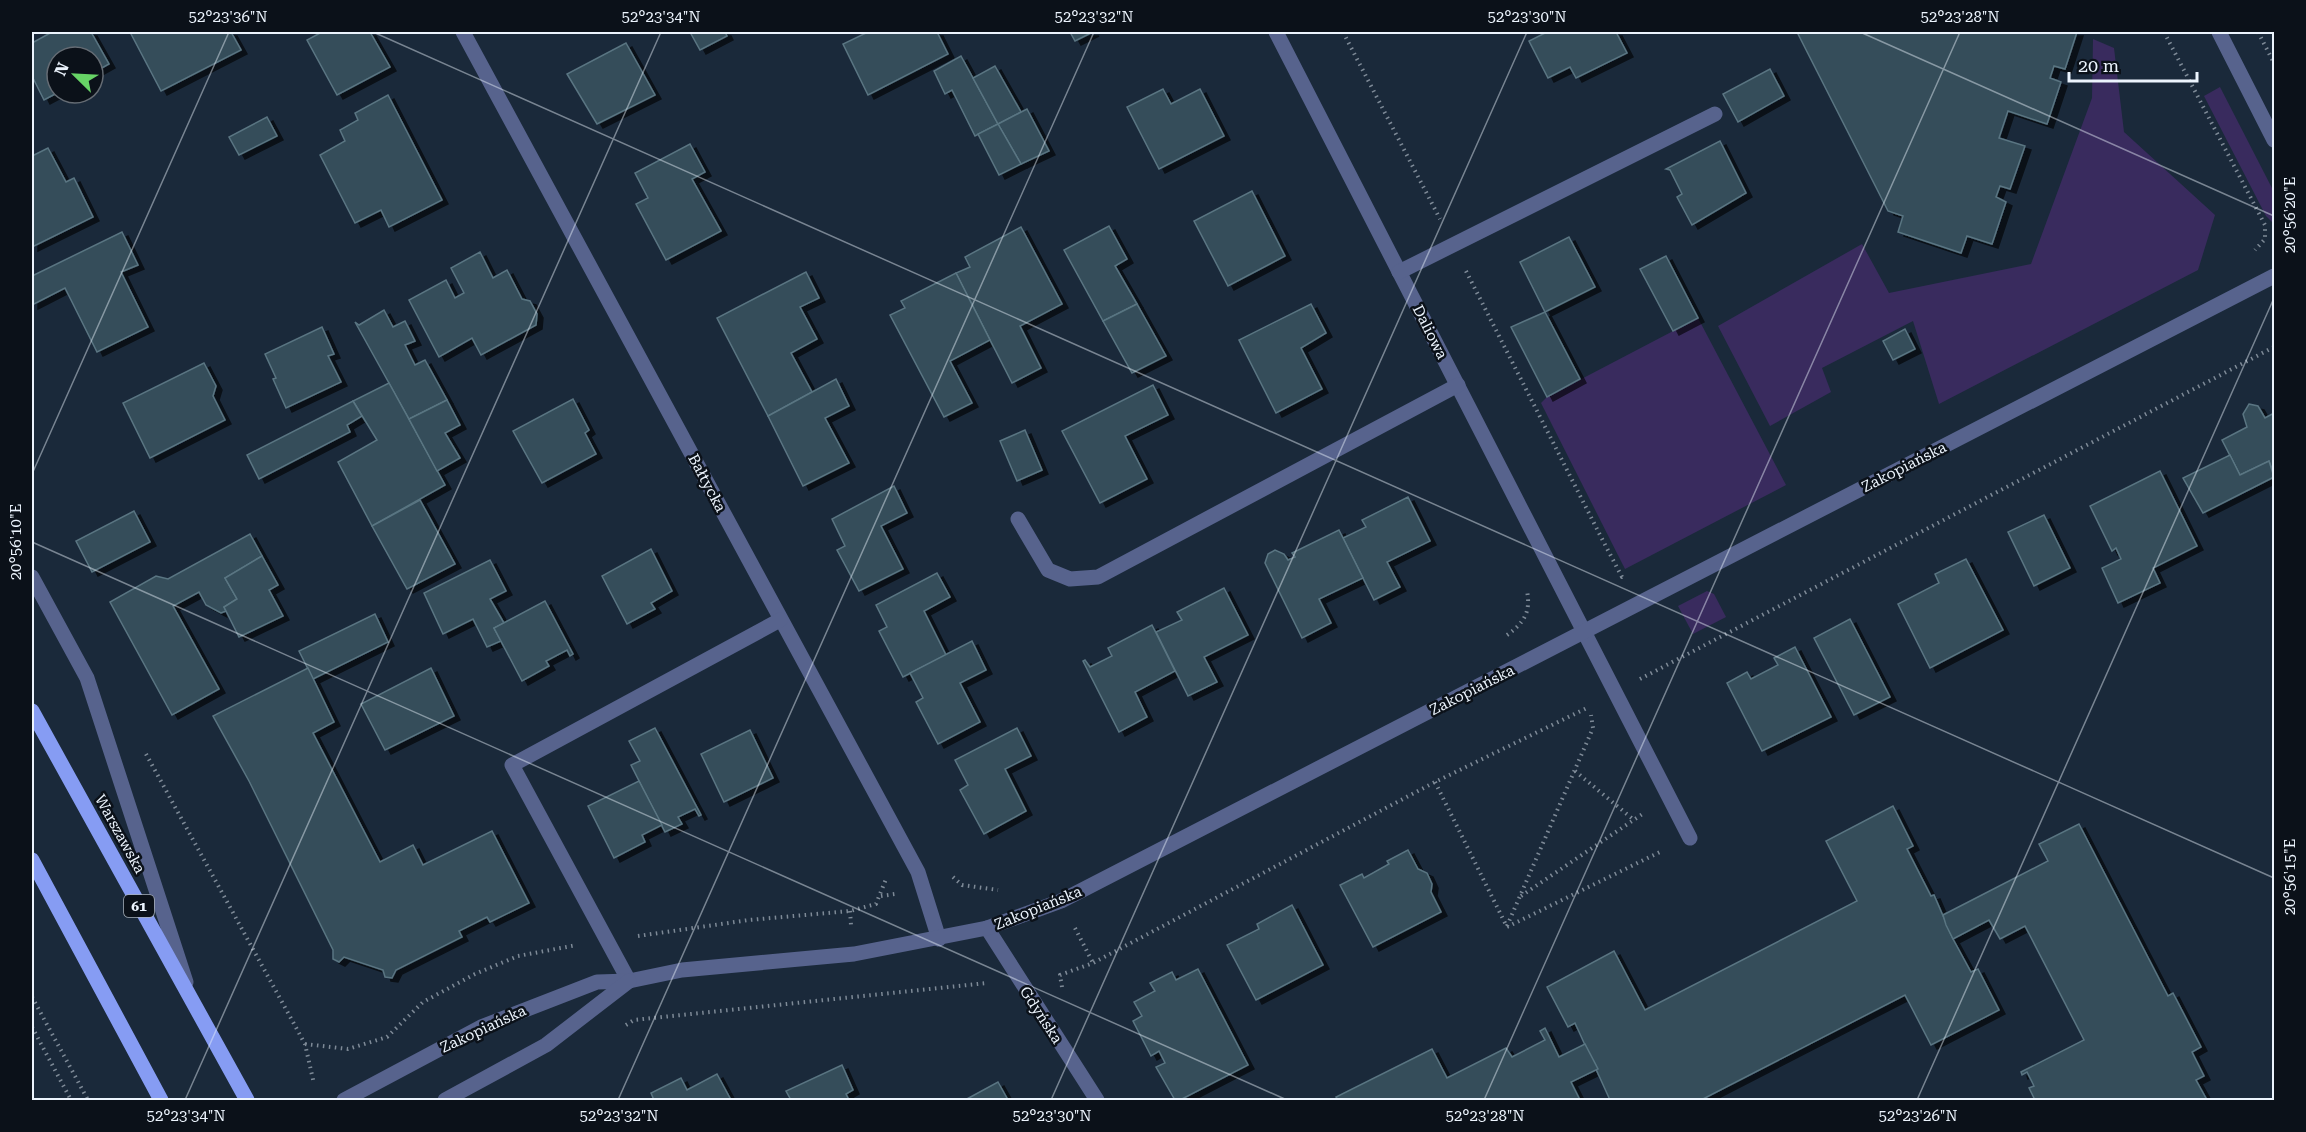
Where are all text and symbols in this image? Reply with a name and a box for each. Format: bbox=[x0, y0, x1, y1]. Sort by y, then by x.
text: 52°23'36"N bbox=[188, 8, 268, 26]
text: 52°23'34"N bbox=[621, 8, 701, 26]
text: 52°23'32"N bbox=[1054, 8, 1134, 26]
text: 52°23'30"N bbox=[1487, 8, 1567, 26]
text: 52°23'28"N bbox=[1920, 8, 2000, 26]
north arrow bbox=[45, 45, 105, 105]
scale bar bbox=[2069, 45, 2196, 83]
text: 20 m bbox=[2078, 55, 2119, 76]
text: N bbox=[51, 60, 73, 79]
text: 20°56'20"E bbox=[2281, 177, 2299, 253]
street label: Daliowa bbox=[1409, 302, 1451, 362]
street label: Zakopiańska bbox=[1859, 438, 1949, 496]
street label: Bałtycka bbox=[684, 451, 730, 515]
text: 20°56'10"E bbox=[7, 504, 25, 580]
street label: Zakopiańska bbox=[1427, 661, 1517, 719]
street label: Warszawska bbox=[91, 791, 149, 877]
text: 20°56'15"E bbox=[2281, 839, 2299, 915]
street label: Zakopiańska bbox=[992, 882, 1084, 934]
road number: 61 bbox=[124, 895, 154, 917]
street label: Gdyńska bbox=[1016, 983, 1066, 1047]
street label: Zakopiańska bbox=[437, 1001, 529, 1057]
text: 52°23'34"N bbox=[146, 1107, 226, 1125]
text: 52°23'32"N bbox=[579, 1107, 659, 1125]
text: 52°23'30"N bbox=[1012, 1107, 1092, 1125]
text: 52°23'28"N bbox=[1445, 1107, 1525, 1125]
text: 52°23'26"N bbox=[1878, 1107, 1958, 1125]

